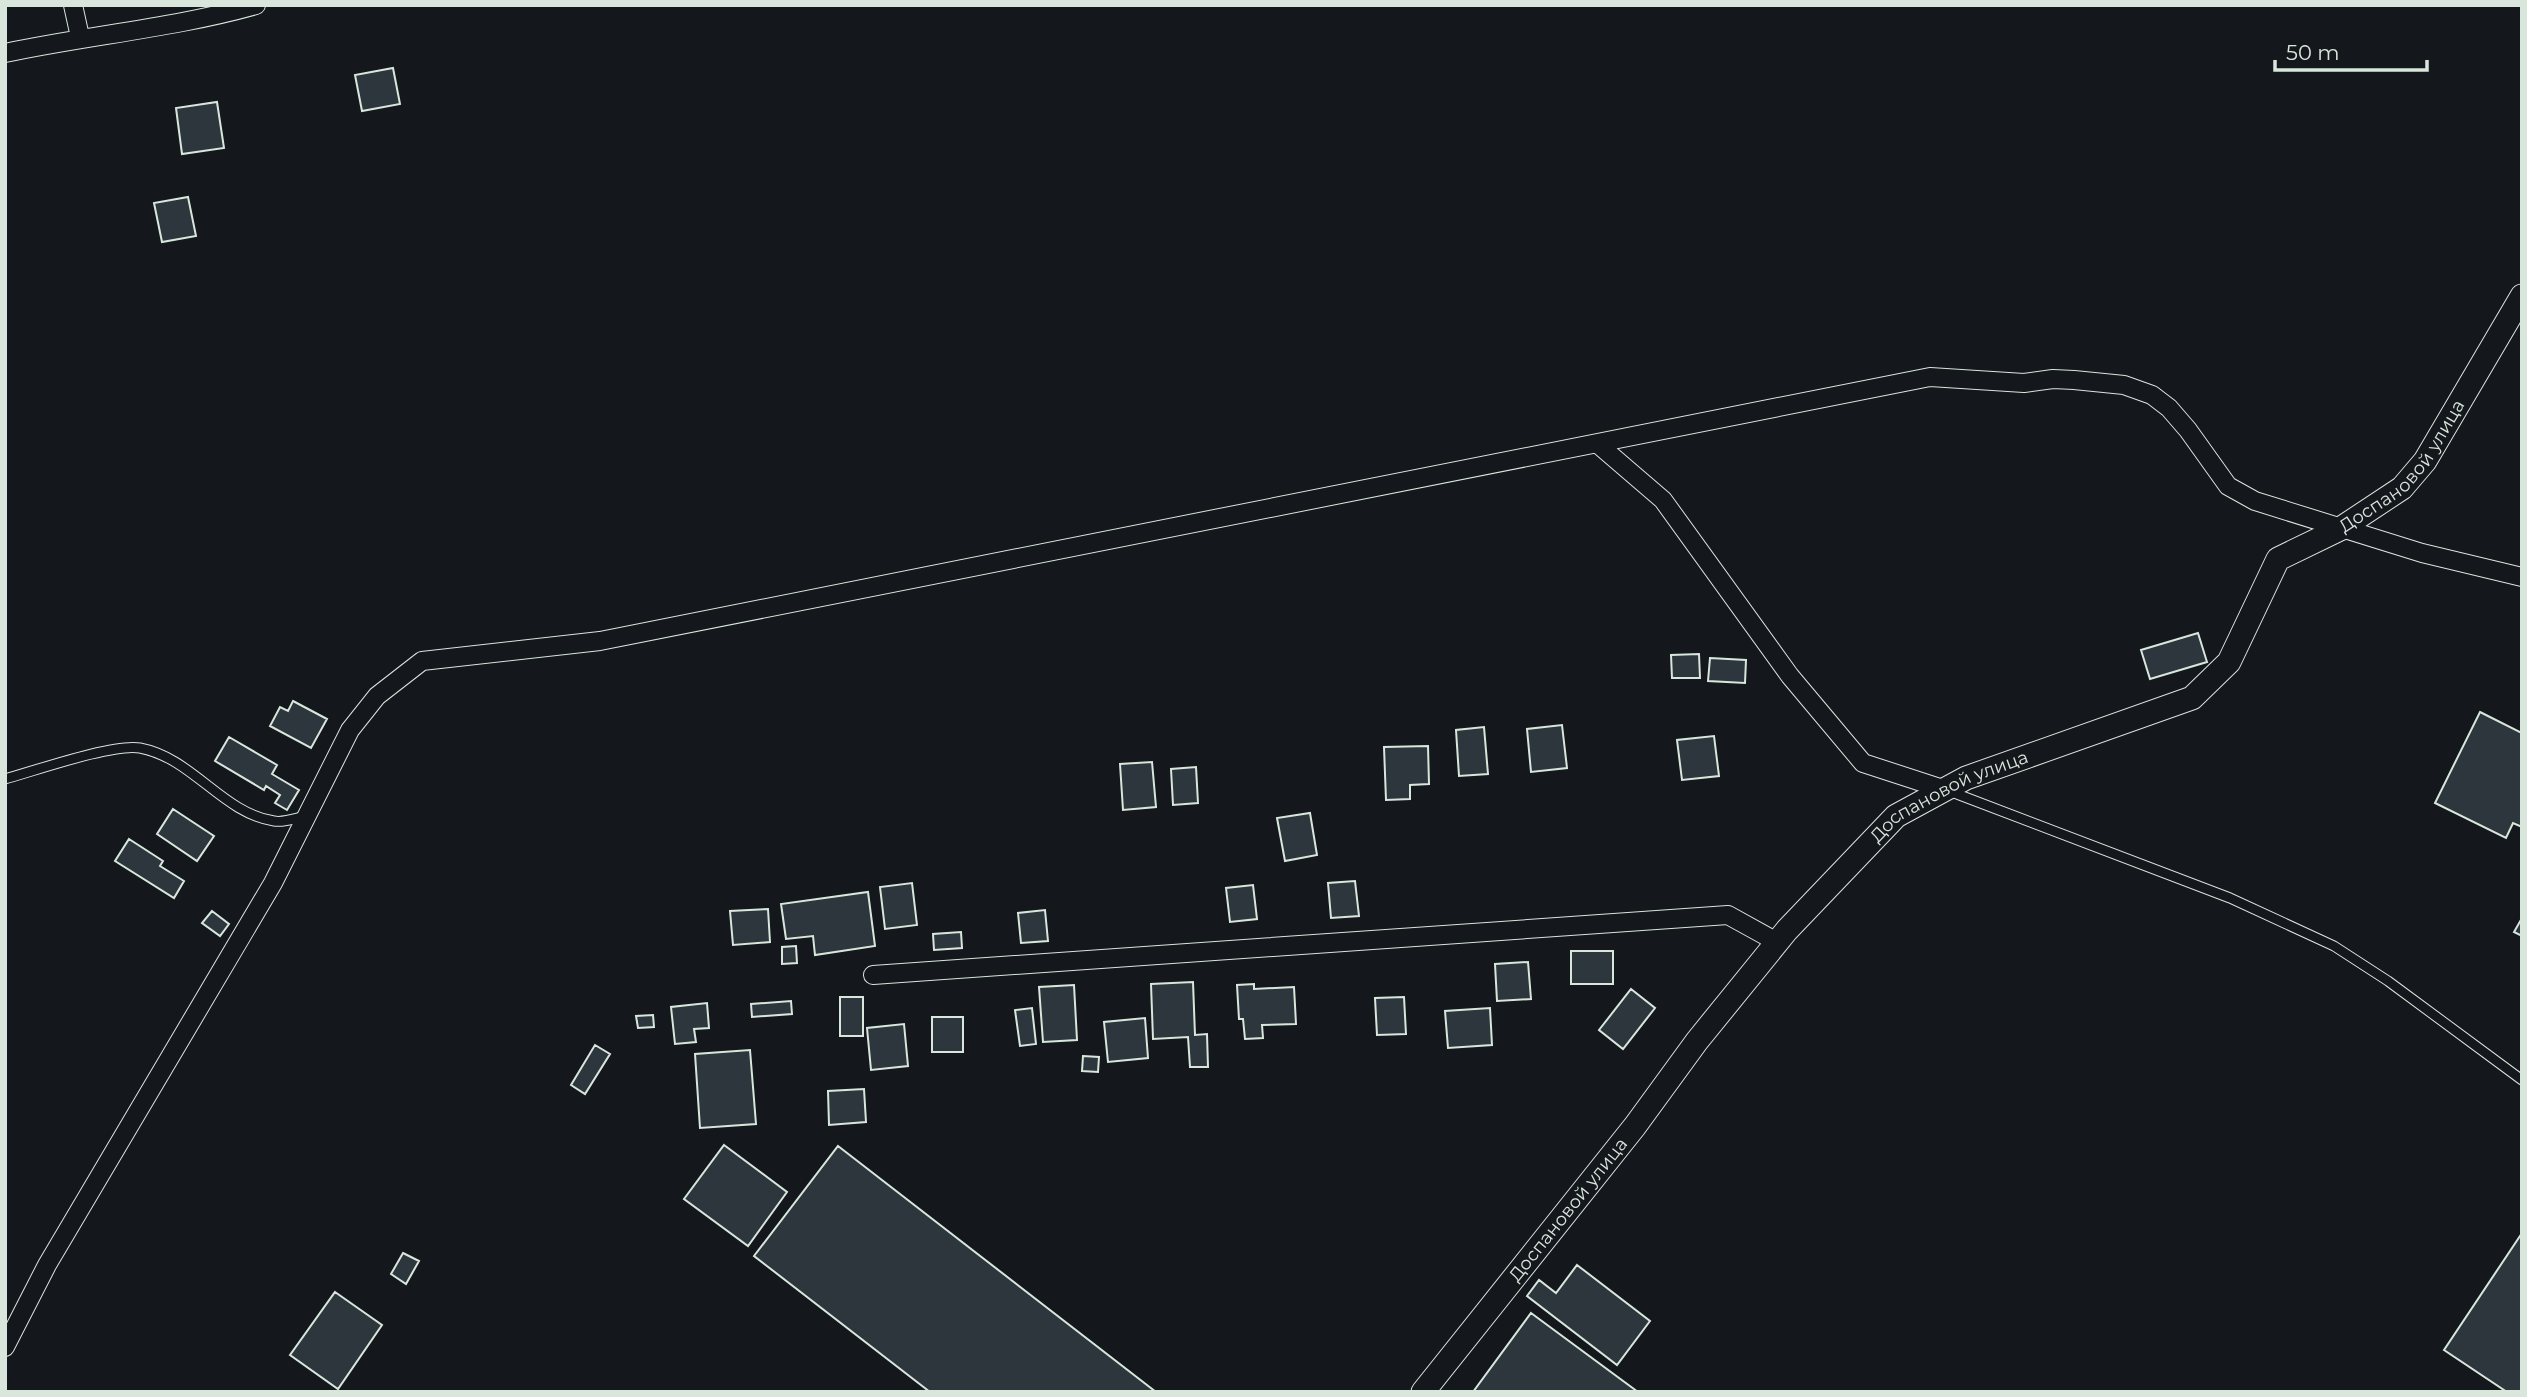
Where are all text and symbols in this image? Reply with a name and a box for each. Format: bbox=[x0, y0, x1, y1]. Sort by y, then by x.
scale bar bbox=[2275, 28, 2427, 72]
text: 50 m bbox=[2286, 40, 2340, 65]
street label: Доспановой улица bbox=[2335, 396, 2469, 537]
street label: Доспановой улица bbox=[1865, 746, 2031, 847]
street label: Доспановой улица bbox=[1504, 1133, 1632, 1286]

